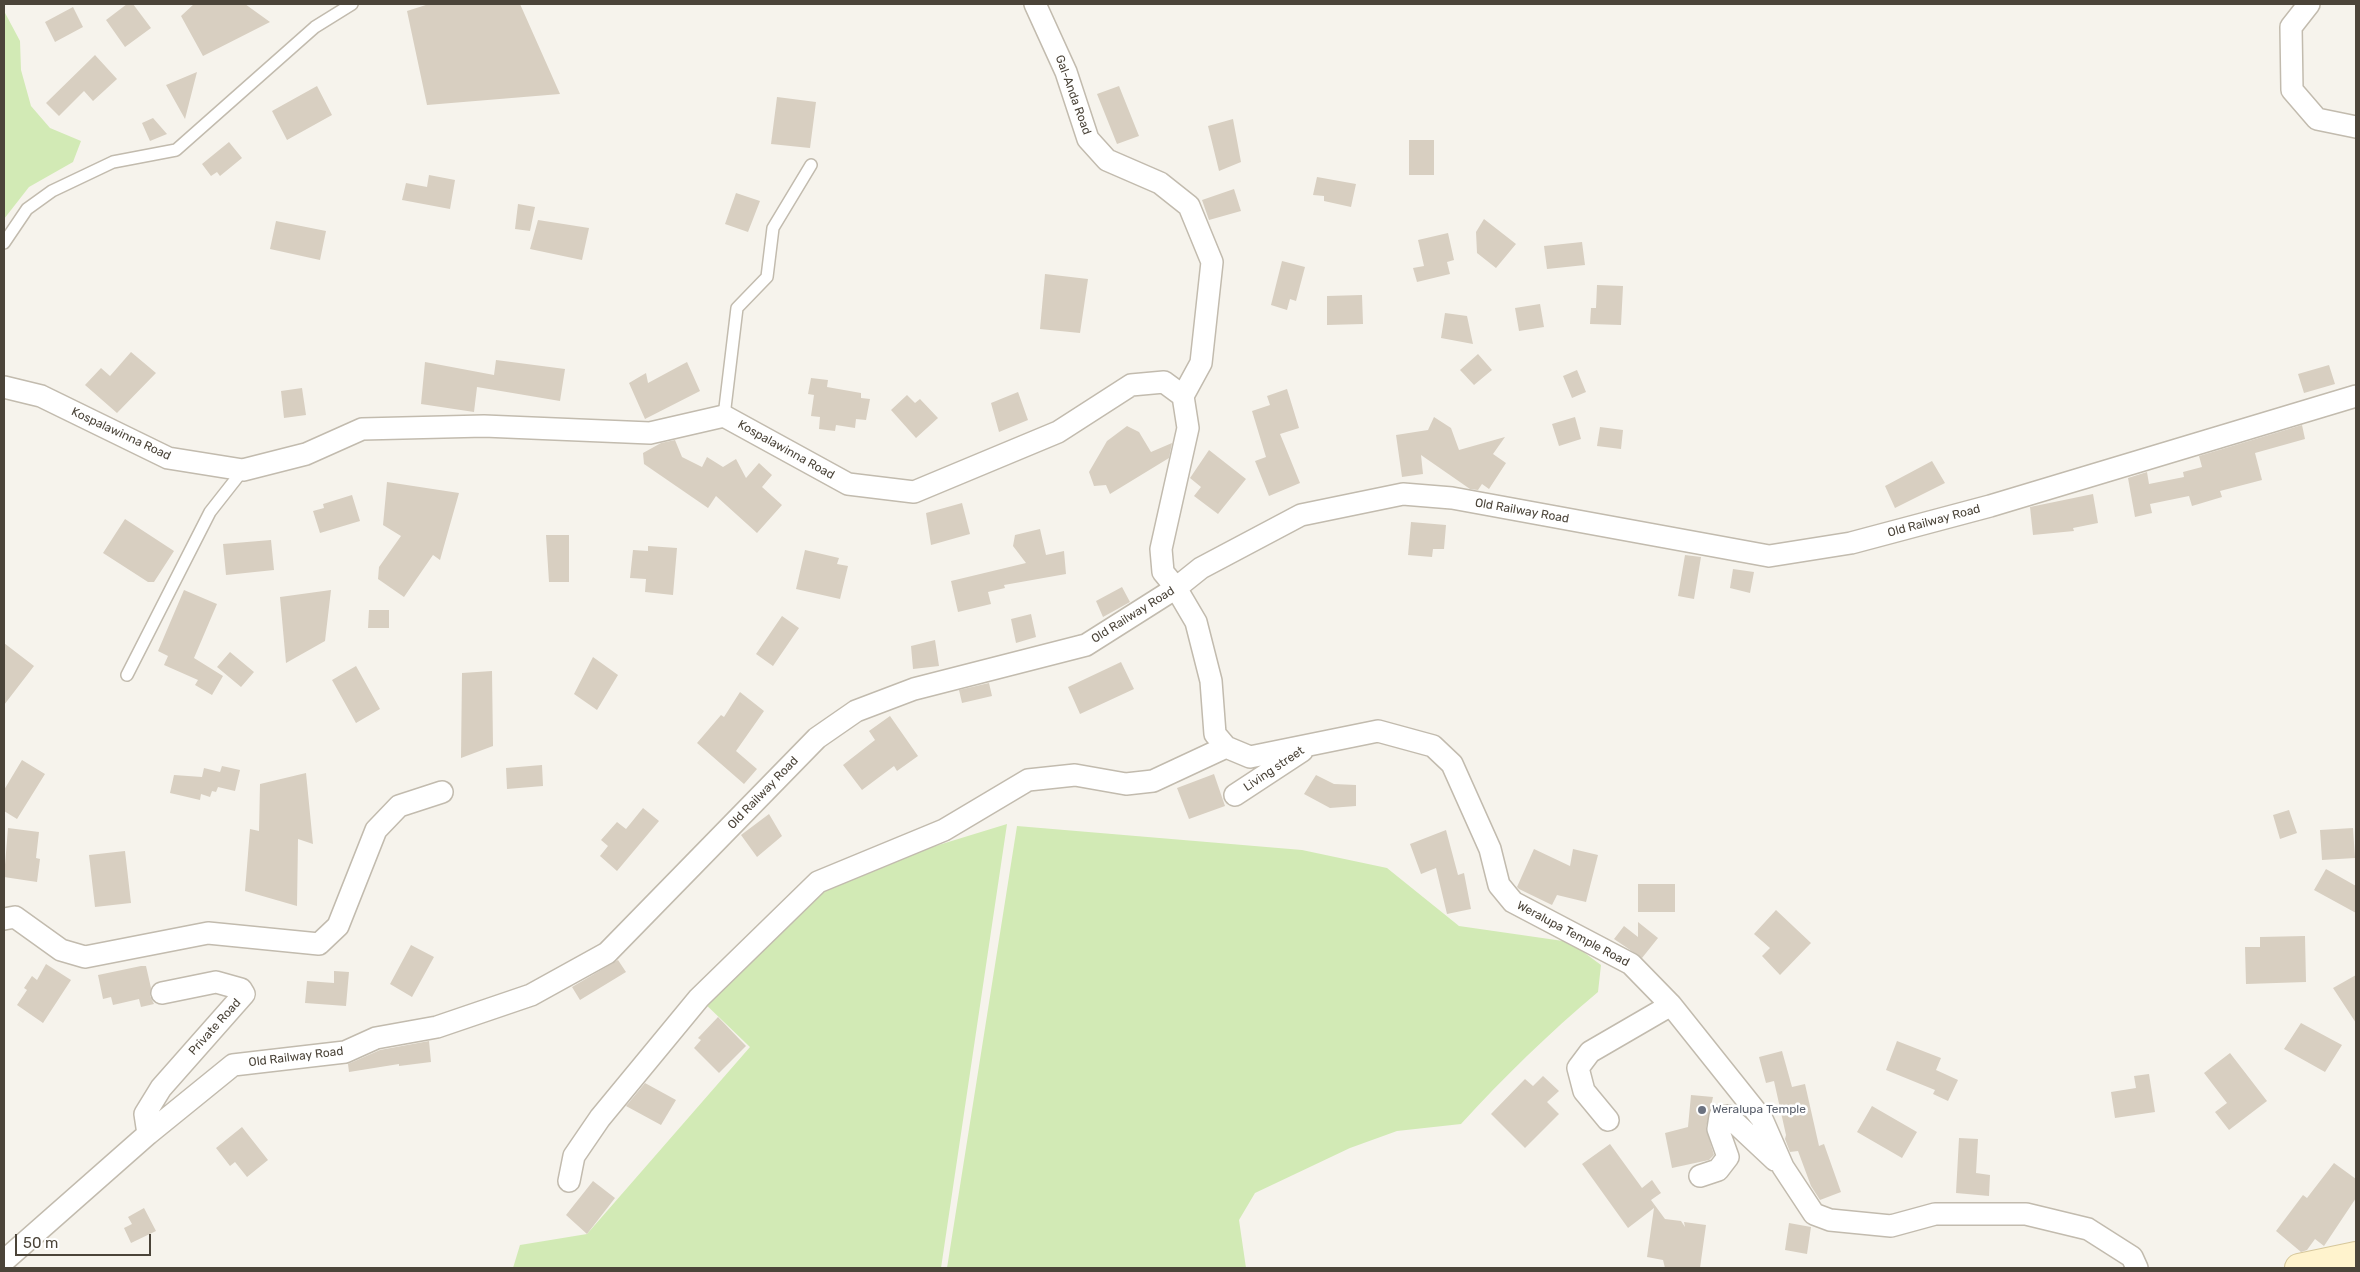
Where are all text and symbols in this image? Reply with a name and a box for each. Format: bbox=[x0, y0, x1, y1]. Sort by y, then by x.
street label: Gal-Anda Road bbox=[1052, 53, 1094, 137]
street label: Kospalawinna Road bbox=[69, 405, 173, 463]
street label: Kospalawinna Road bbox=[735, 417, 837, 483]
street label: Old Railway Road bbox=[1474, 496, 1570, 526]
street label: Old Railway Road bbox=[1886, 502, 1982, 540]
street label: Old Railway Road bbox=[1089, 584, 1177, 646]
street label: Living street bbox=[1241, 743, 1307, 795]
street label: Old Railway Road bbox=[725, 754, 801, 832]
street label: Weralupa Temple Road bbox=[1514, 898, 1632, 970]
street label: Private Road bbox=[186, 996, 244, 1058]
street label: Old Railway Road bbox=[248, 1044, 344, 1070]
place label: Weralupa Temple bbox=[1712, 1103, 1806, 1117]
marker: Weralupa Temple bbox=[1696, 1104, 1708, 1116]
scale bar bbox=[18, 1224, 154, 1256]
text: 50 m bbox=[23, 1234, 58, 1252]

